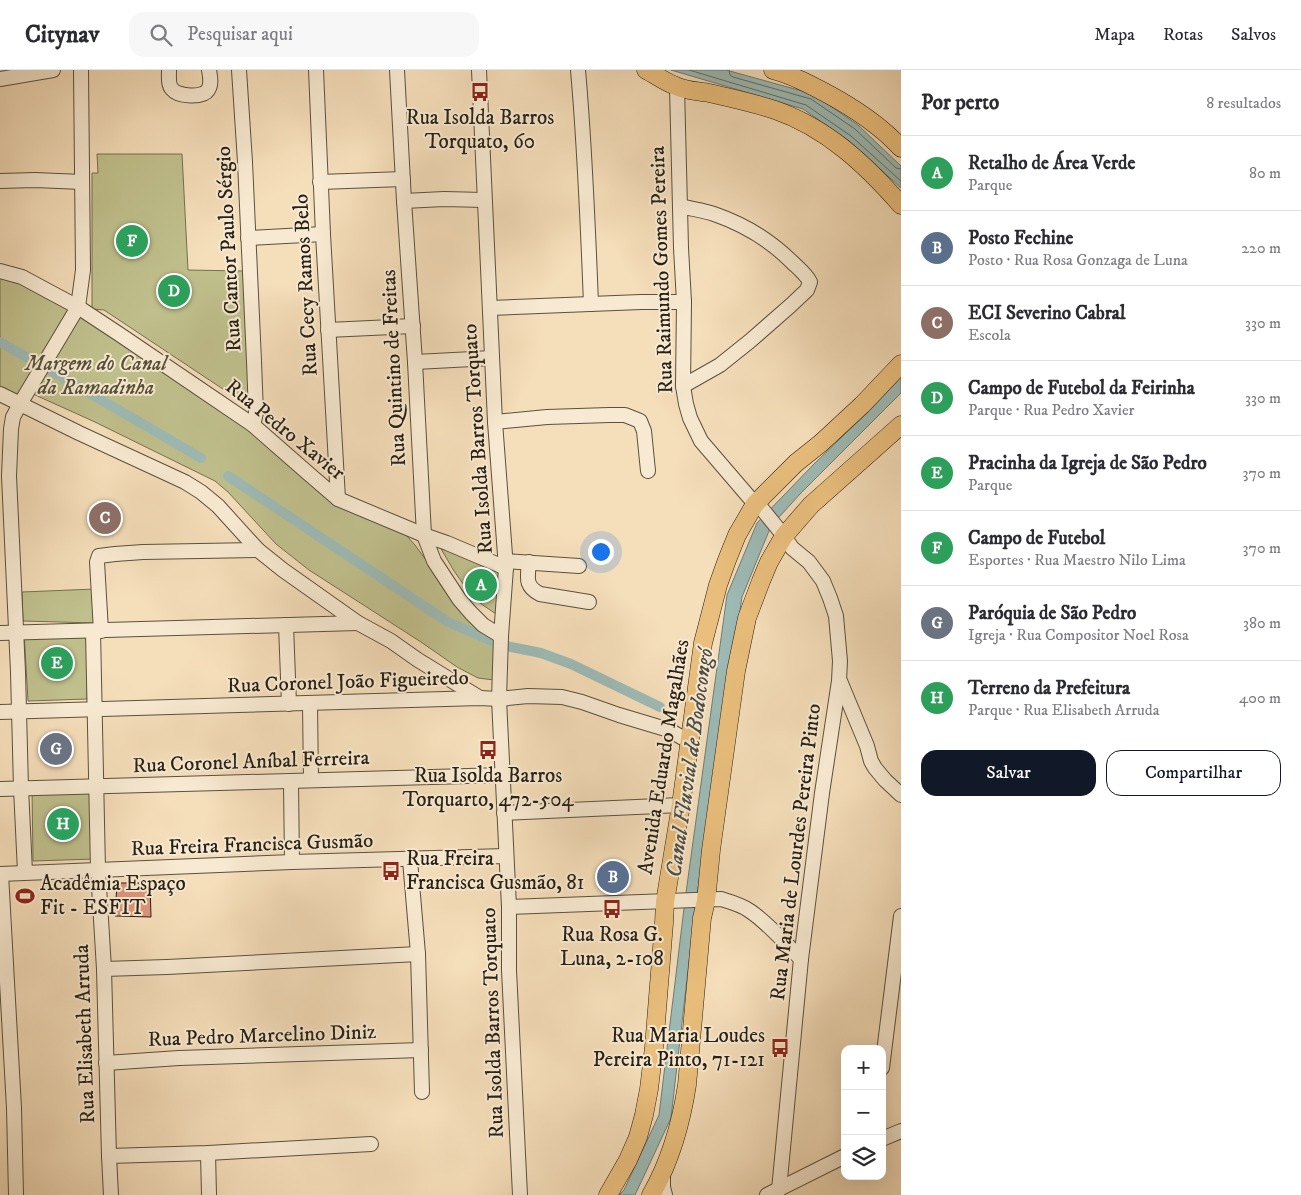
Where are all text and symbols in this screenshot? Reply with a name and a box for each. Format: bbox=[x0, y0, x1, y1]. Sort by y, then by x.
search box bbox=[129, 12, 479, 57]
text: Citynav bbox=[25, 20, 99, 50]
icon: search bbox=[147, 21, 175, 49]
text: Pesquisar aqui bbox=[187, 23, 293, 46]
text: Mapa bbox=[1094, 24, 1135, 46]
text: Rotas bbox=[1163, 24, 1203, 46]
text: Salvos bbox=[1231, 24, 1276, 46]
bus stop icon: Rua Isolda Barros Torquato, 60 bbox=[469, 81, 491, 103]
text: Por perto bbox=[921, 90, 999, 116]
text: 8 resultados bbox=[1206, 93, 1281, 113]
place label: Rua Isolda Barros Torquato, 60 bbox=[406, 105, 554, 155]
street label: Rua Cantor Paulo Sérgio bbox=[211, 145, 247, 353]
street label: Rua Raimundo Gomes Pereira bbox=[645, 146, 679, 394]
text: Retalho de Área Verde bbox=[968, 152, 1135, 175]
text: A bbox=[932, 163, 942, 183]
text: 80 m bbox=[1249, 163, 1281, 183]
text: Parque bbox=[968, 175, 1012, 195]
street label: Rua Cecy Ramos Belo bbox=[288, 193, 324, 377]
pin: F bbox=[116, 222, 148, 260]
text: Posto Fechine bbox=[968, 227, 1073, 250]
text: B bbox=[932, 238, 942, 258]
text: 220 m bbox=[1241, 238, 1281, 258]
text: Posto · Rua Rosa Gonzaga de Luna bbox=[968, 250, 1188, 270]
street label: Rua Quintino de Freitas bbox=[376, 269, 412, 467]
pin: D bbox=[158, 272, 190, 310]
text: ECI Severino Cabral bbox=[968, 302, 1126, 325]
text: C bbox=[932, 313, 942, 333]
text: 330 m bbox=[1245, 313, 1281, 333]
street label: Rua Isolda Barros Torquato bbox=[457, 323, 499, 555]
text: Escola bbox=[968, 325, 1011, 345]
park label: Margem do Canal da Ramadinha bbox=[23, 351, 169, 401]
street label: Rua Pedro Xavier bbox=[220, 374, 350, 486]
text: Campo de Futebol da Feirinha bbox=[968, 377, 1195, 400]
text: D bbox=[931, 388, 943, 408]
text: 330 m bbox=[1245, 388, 1281, 408]
text: Parque · Rua Pedro Xavier bbox=[968, 400, 1135, 420]
text: Pracinha da Igreja de São Pedro bbox=[968, 452, 1207, 475]
text: E bbox=[931, 463, 943, 483]
text: 370 m bbox=[1243, 463, 1281, 483]
text: Parque bbox=[968, 475, 1012, 495]
pin: C bbox=[89, 499, 121, 537]
text: Campo de Futebol bbox=[968, 527, 1105, 550]
text: F bbox=[932, 538, 942, 558]
text: 370 m bbox=[1243, 538, 1281, 558]
your location bbox=[588, 539, 614, 565]
text: Esportes · Rua Maestro Nilo Lima bbox=[968, 550, 1186, 570]
pin: A bbox=[465, 566, 497, 604]
text: Paróquia de São Pedro bbox=[968, 602, 1136, 625]
text: G bbox=[931, 613, 943, 633]
text: 380 m bbox=[1243, 613, 1281, 633]
text: Igreja · Rua Compositor Noel Rosa bbox=[968, 625, 1189, 645]
street label: Avenida Eduardo Magalhães bbox=[633, 638, 695, 876]
pin: E bbox=[41, 644, 73, 682]
water label: Canal Fluvial de Bodocongó bbox=[661, 644, 720, 879]
street label: Rua Coronel João Figueiredo bbox=[227, 665, 469, 699]
text: Terreno da Prefeitura bbox=[968, 677, 1130, 700]
text: H bbox=[930, 688, 944, 708]
text: 400 m bbox=[1239, 688, 1281, 708]
text: Parque · Rua Elisabeth Arruda bbox=[968, 700, 1160, 720]
street label: Rua Maria de Lourdes Pereira Pinto bbox=[765, 702, 827, 1002]
pin: G bbox=[40, 730, 72, 768]
bus stop icon: Rua Isolda Barros Torquarto, 472-504 bbox=[477, 739, 499, 761]
street label: Rua Coronel Aníbal Ferreira bbox=[132, 745, 370, 779]
button: Salvar bbox=[921, 750, 1096, 796]
button: Compartilhar bbox=[1106, 750, 1281, 796]
place label: Rua Isolda Barros Torquarto, 472-504 bbox=[403, 763, 574, 813]
pin: H bbox=[47, 805, 79, 843]
street label: Rua Freira Francisca Gusmão bbox=[130, 828, 374, 862]
place label: Rua Freira Francisca Gusmão, 81 bbox=[406, 846, 585, 896]
pin: B bbox=[597, 858, 629, 896]
bus stop icon: Rua Freira Francisca Gusmão, 81 bbox=[380, 860, 402, 882]
place label: Acadêmia Espaço Fit - ESFIT bbox=[40, 871, 186, 921]
sports icon: Acadêmia Espaço Fit - ESFIT bbox=[14, 885, 36, 907]
bus stop icon: Rua Rosa G. Luna, 2-108 bbox=[601, 898, 623, 920]
street label: Rua Isolda Barros Torquato bbox=[476, 907, 510, 1139]
place label: Rua Rosa G. Luna, 2-108 bbox=[560, 922, 664, 972]
street label: Rua Elisabeth Arruda bbox=[69, 944, 101, 1124]
street label: Rua Pedro Marcelino Diniz bbox=[147, 1019, 377, 1053]
place label: Rua Maria Loudes Pereira Pinto, 71-121 bbox=[593, 1023, 765, 1073]
bus stop icon: Rua Maria Loudes Pereira Pinto, 71-121 bbox=[769, 1037, 791, 1059]
map controls bbox=[841, 1045, 886, 1180]
button: + bbox=[841, 1045, 886, 1090]
button: − bbox=[841, 1090, 886, 1135]
button: layers bbox=[841, 1135, 886, 1180]

